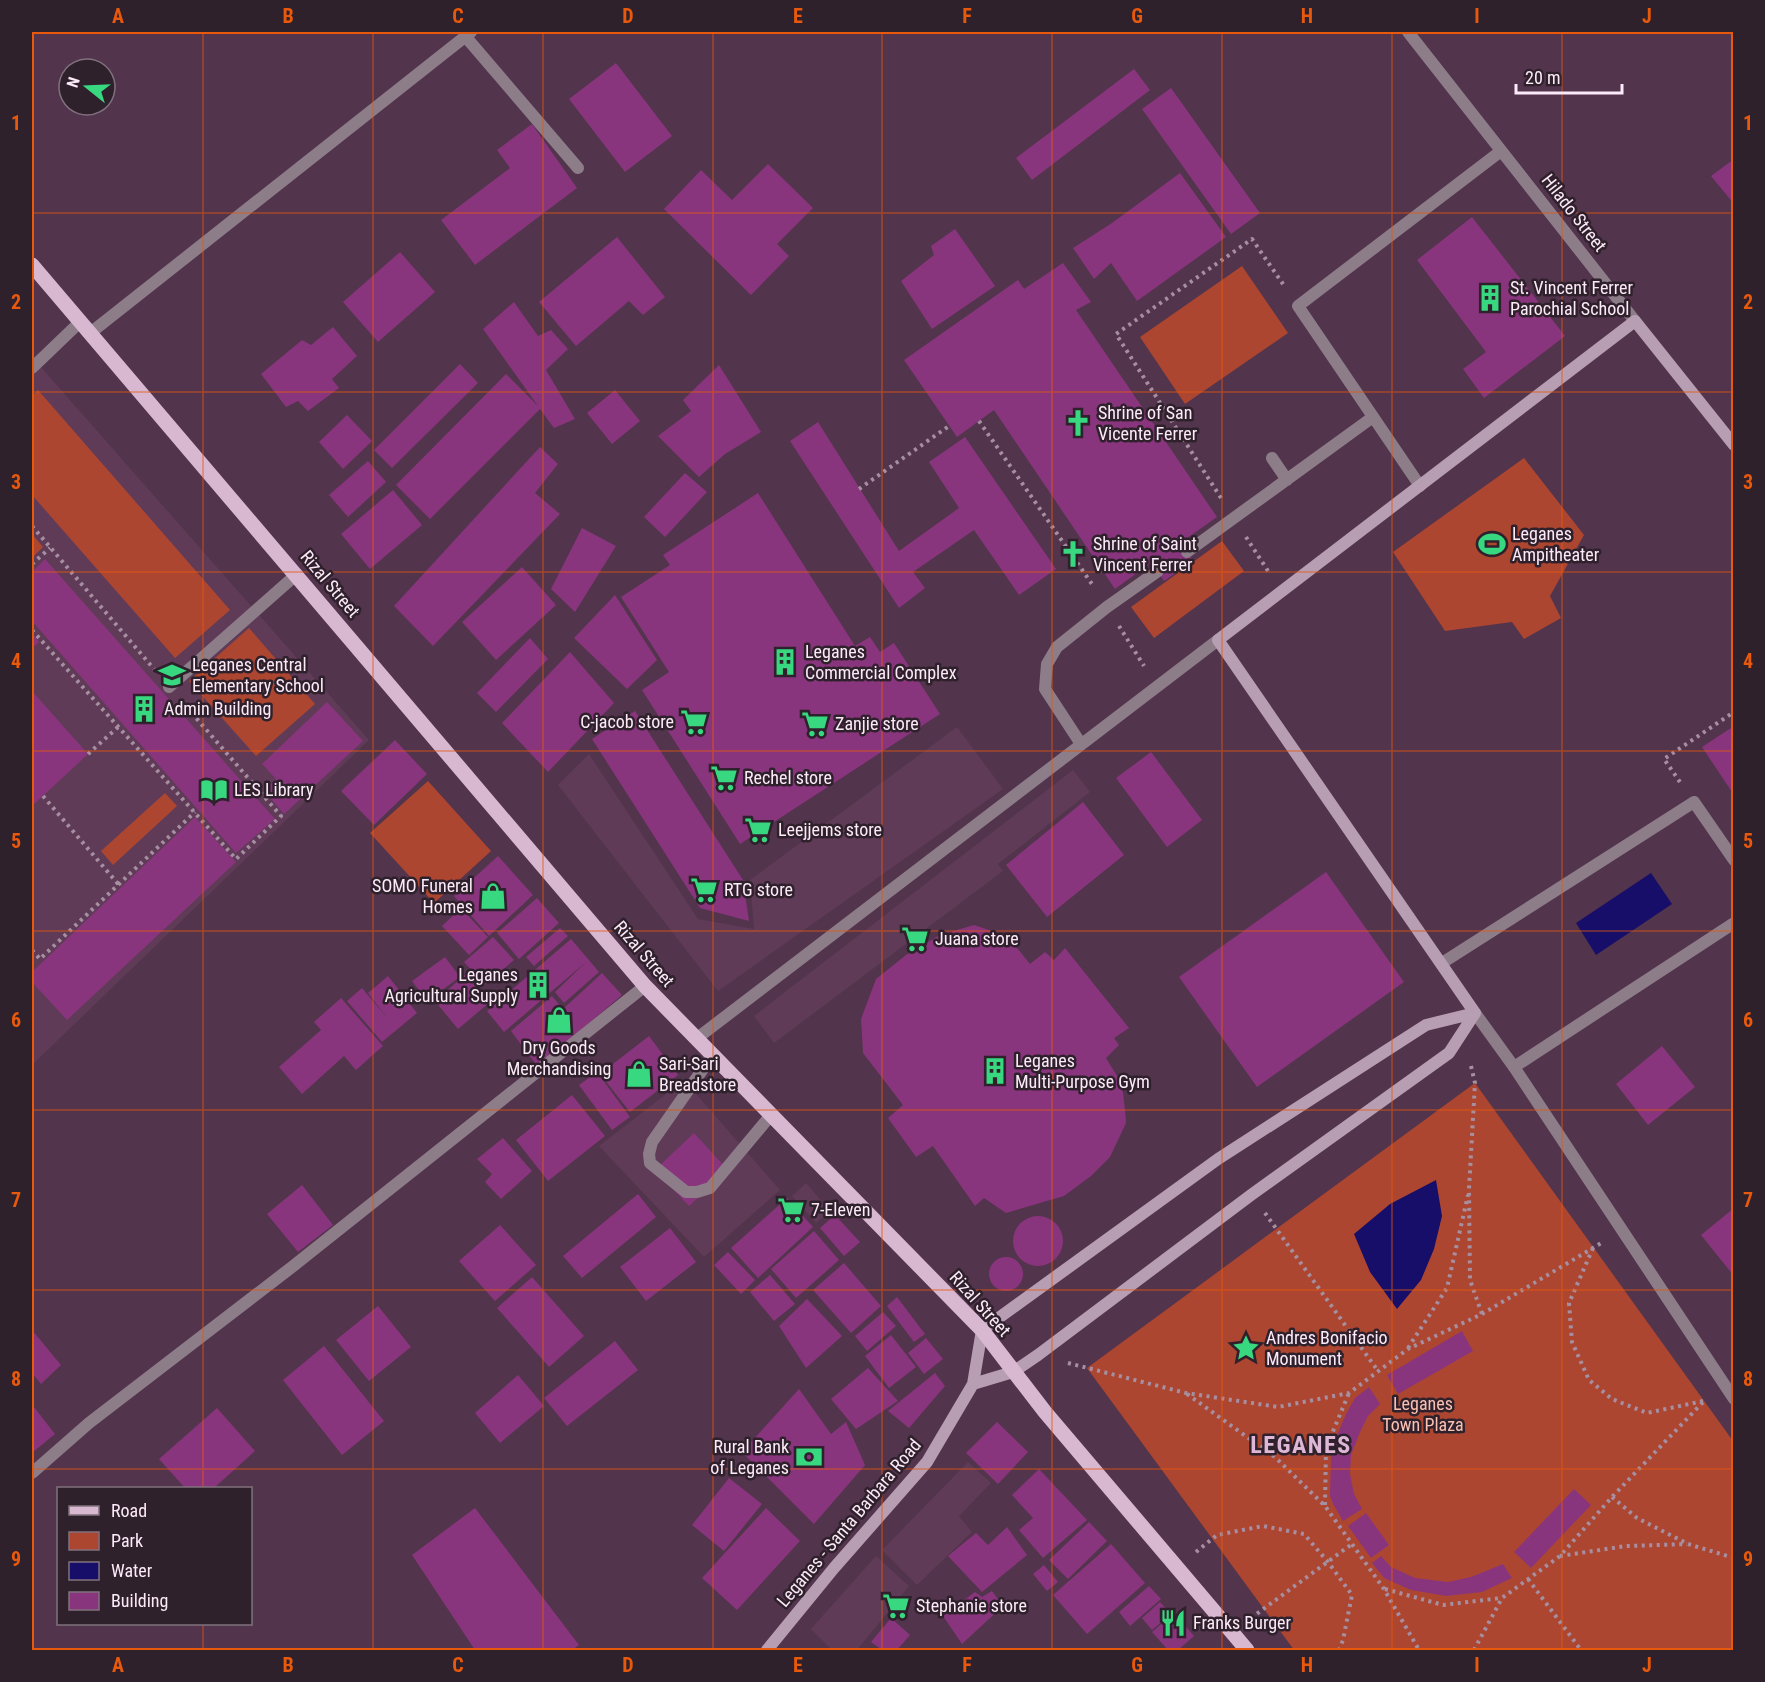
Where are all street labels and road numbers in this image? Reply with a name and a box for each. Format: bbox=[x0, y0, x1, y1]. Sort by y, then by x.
street label: Hilado Street bbox=[1538, 170, 1611, 256]
street label: Rizal Street bbox=[296, 546, 364, 621]
street label: Rizal Street bbox=[610, 916, 679, 991]
street label: Rizal Street bbox=[946, 1267, 1015, 1341]
street label: Leganes - Santa Barbara Road bbox=[772, 1434, 925, 1611]

